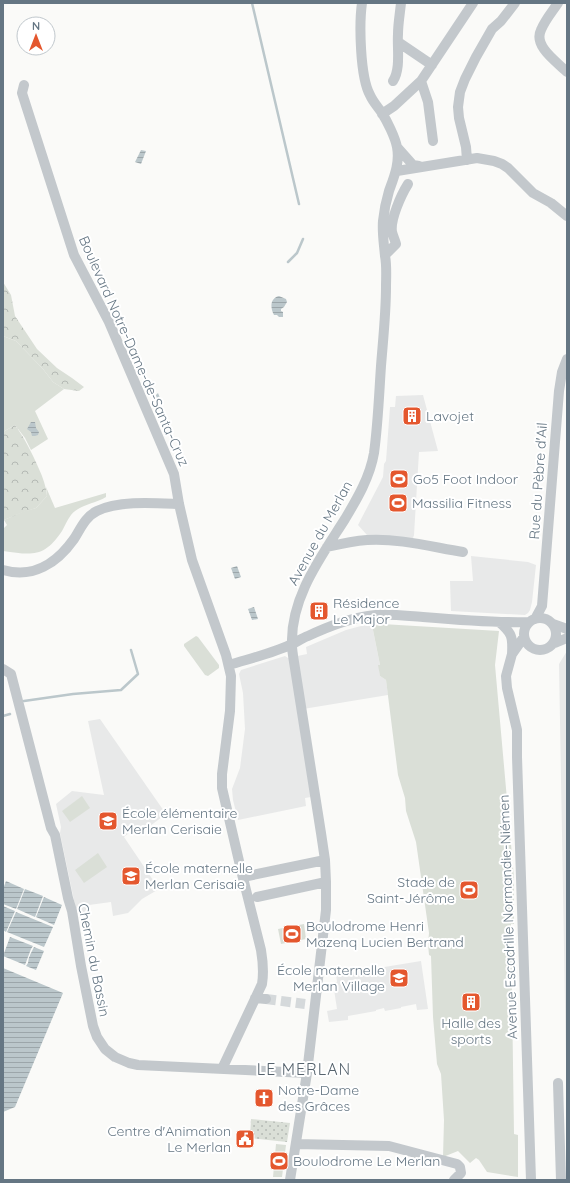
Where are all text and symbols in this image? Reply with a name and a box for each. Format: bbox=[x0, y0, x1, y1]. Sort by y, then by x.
north arrow bbox=[16, 16, 56, 56]
text: N bbox=[32, 19, 40, 33]
street label: Boulevard Notre-Dame-de-Santa-Cruz bbox=[75, 233, 193, 469]
building icon: Lavojet bbox=[401, 405, 423, 427]
place label: Lavojet bbox=[426, 407, 474, 425]
street label: Rue du Pèbre d'Ail bbox=[525, 422, 551, 540]
sports icon: Go5 Foot Indoor bbox=[388, 468, 410, 490]
place label: Go5 Foot Indoor bbox=[413, 470, 519, 488]
street label: Avenue du Merlan bbox=[284, 478, 356, 588]
sports icon: Massilia Fitness bbox=[387, 492, 409, 514]
place label: Massilia Fitness bbox=[412, 494, 512, 512]
place label: Résidence Le Major bbox=[333, 594, 400, 628]
building icon: Résidence Le Major bbox=[308, 600, 330, 622]
street label: Avenue Escadrille Normandie-Niémen bbox=[495, 794, 521, 1040]
place label: École élémentaire Merlan Cerisaie bbox=[122, 804, 237, 838]
school or university icon: École élémentaire Merlan Cerisaie bbox=[97, 810, 119, 832]
place label: École maternelle Merlan Cerisaie bbox=[145, 859, 253, 893]
school or university icon: École maternelle Merlan Cerisaie bbox=[120, 865, 142, 887]
place label: Stade de Saint-Jérôme bbox=[367, 873, 455, 907]
sports icon: Stade de Saint-Jérôme bbox=[458, 879, 480, 901]
street label: Chemin du Bassin bbox=[74, 902, 114, 1018]
place label: Boulodrome Henri Mazenq Lucien Bertrand bbox=[306, 917, 464, 951]
sports icon: Boulodrome Henri Mazenq Lucien Bertrand bbox=[281, 923, 303, 945]
place label: École maternelle Merlan Village bbox=[277, 961, 385, 995]
school or university icon: École maternelle Merlan Village bbox=[388, 967, 410, 989]
building icon: Halle des sports bbox=[460, 991, 482, 1013]
place label: Halle des sports bbox=[441, 1014, 501, 1048]
district label: LE MERLAN bbox=[257, 1059, 351, 1079]
place label: Notre-Dame des Grâces bbox=[278, 1081, 359, 1115]
church icon: Notre-Dame des Grâces bbox=[253, 1087, 275, 1109]
place label: Centre d'Animation Le Merlan bbox=[107, 1122, 231, 1156]
public building icon: Centre d'Animation Le Merlan bbox=[234, 1128, 256, 1150]
sports icon: Boulodrome Le Merlan bbox=[268, 1150, 290, 1172]
place label: Boulodrome Le Merlan bbox=[293, 1152, 440, 1170]

